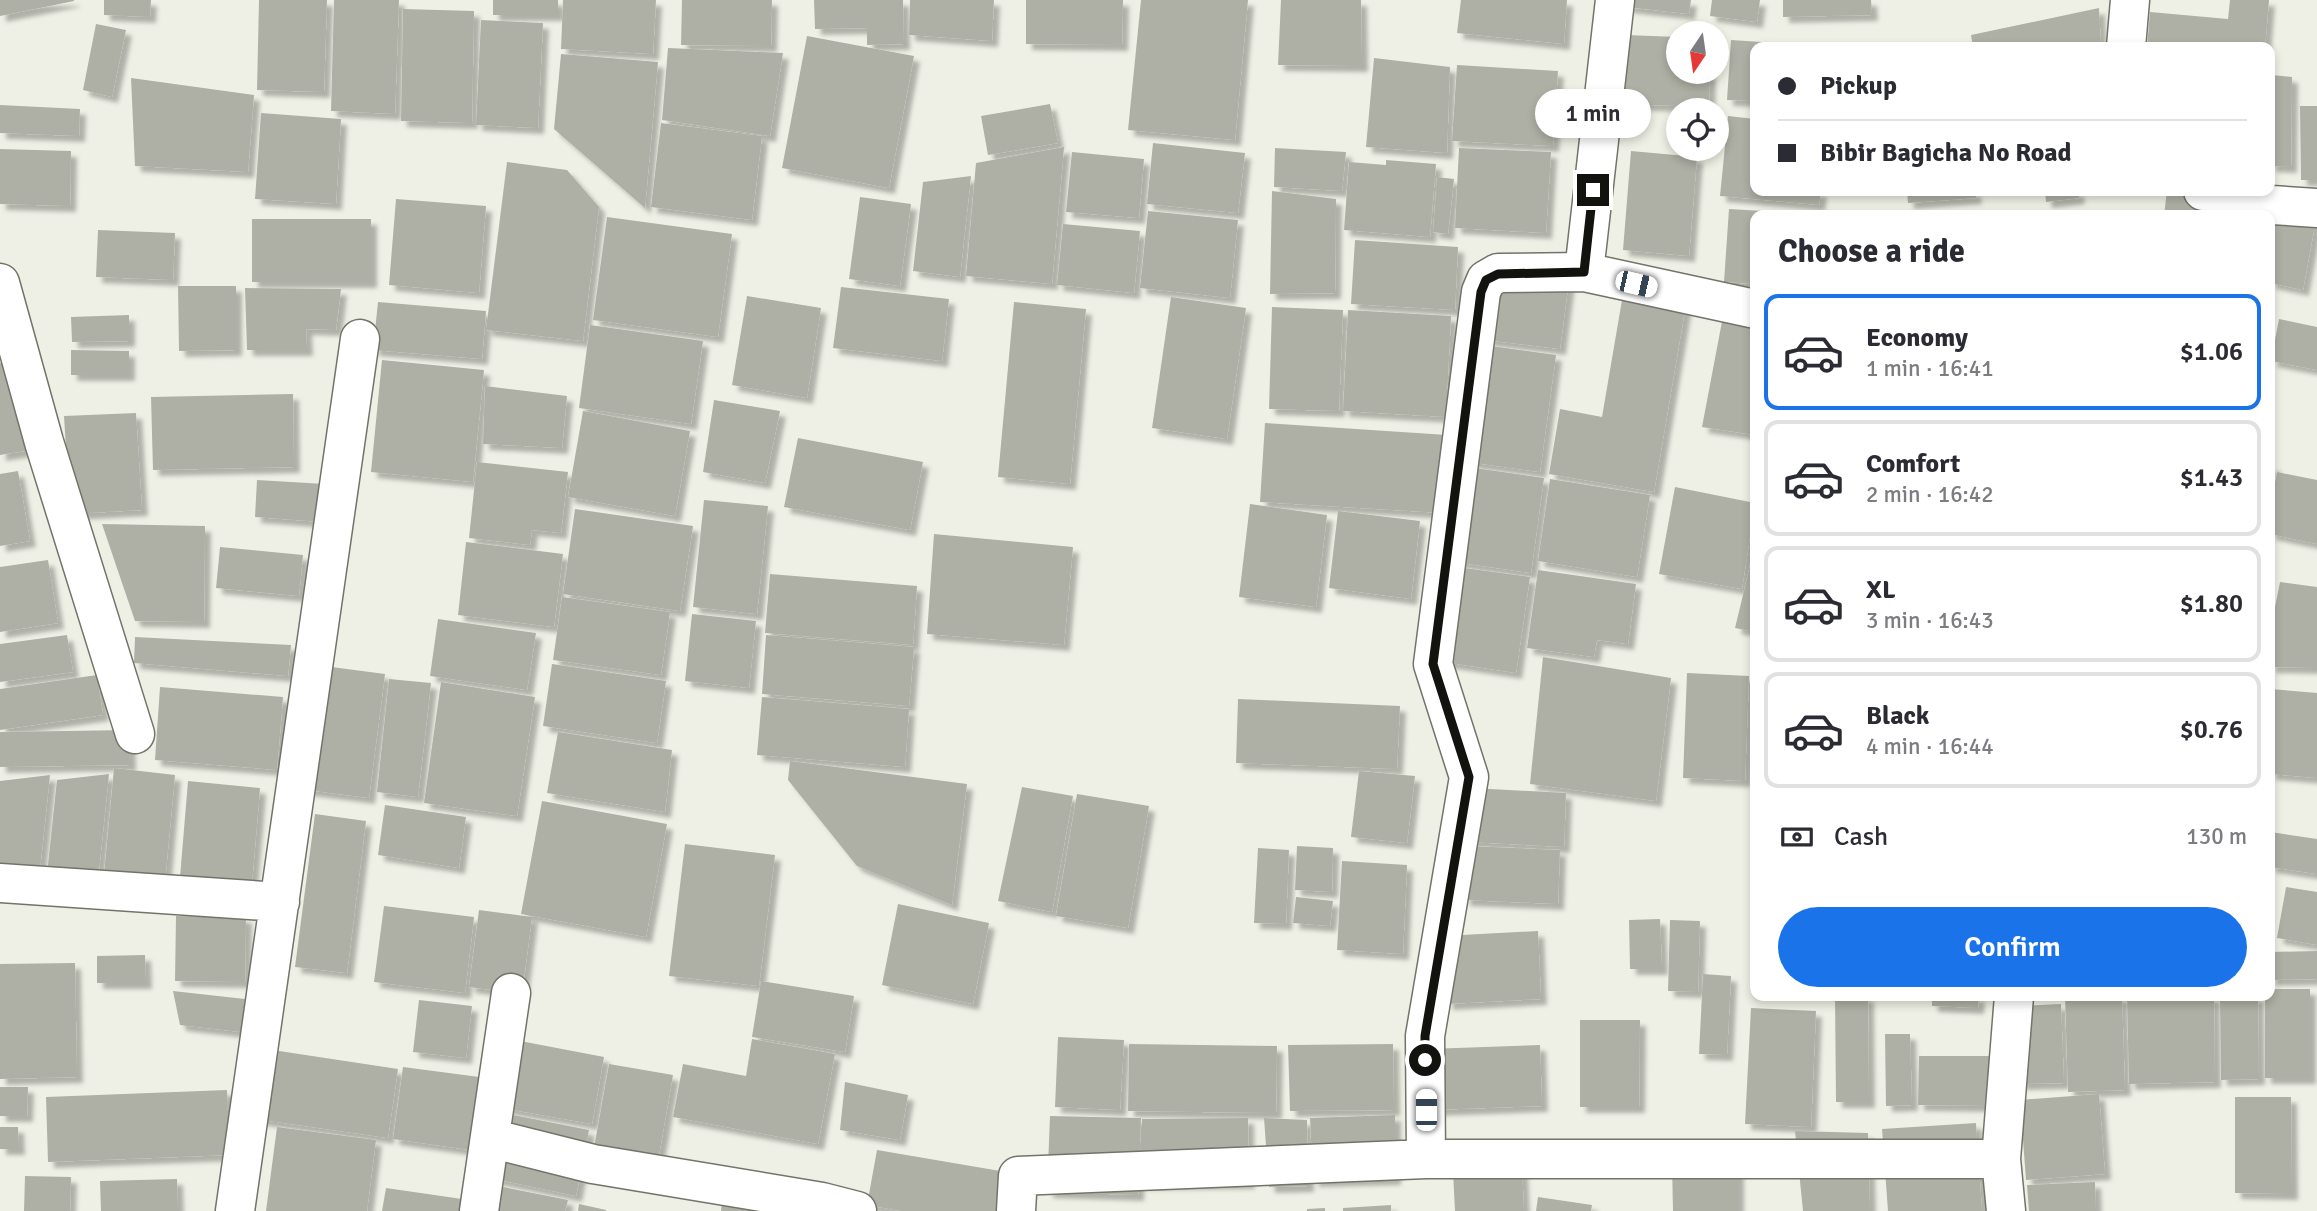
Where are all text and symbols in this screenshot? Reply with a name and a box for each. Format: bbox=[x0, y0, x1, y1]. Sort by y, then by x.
north arrow bbox=[1666, 21, 1729, 84]
map controls bbox=[1666, 21, 1729, 161]
text: Pickup bbox=[1820, 70, 1897, 102]
callout: 1 min bbox=[1535, 88, 1651, 138]
button: locate bbox=[1666, 98, 1729, 161]
text: 1 min bbox=[1565, 99, 1621, 128]
text: Bibir Bagicha No Road bbox=[1820, 137, 2072, 169]
route end bbox=[1577, 174, 1609, 206]
text: Choose a ride bbox=[1778, 232, 1965, 271]
car bbox=[1614, 269, 1659, 299]
icon: car bbox=[1782, 321, 1845, 384]
text: Economy bbox=[1866, 322, 1968, 354]
text: $1.06 bbox=[2180, 336, 2243, 368]
text: 1 min · 16:41 bbox=[1866, 354, 1994, 383]
icon: car bbox=[1782, 447, 1845, 510]
text: Comfort bbox=[1866, 448, 1960, 480]
text: $1.43 bbox=[2180, 462, 2243, 494]
text: 2 min · 16:42 bbox=[1866, 480, 1994, 509]
icon: car bbox=[1782, 573, 1845, 636]
text: XL bbox=[1866, 574, 1896, 606]
text: $1.80 bbox=[2180, 588, 2243, 620]
text: 3 min · 16:43 bbox=[1866, 606, 1994, 635]
icon: car bbox=[1782, 699, 1845, 762]
text: Black bbox=[1866, 700, 1929, 732]
text: $0.76 bbox=[2180, 714, 2243, 746]
text: 4 min · 16:44 bbox=[1866, 732, 1994, 761]
icon: cash bbox=[1778, 818, 1816, 856]
text: Cash bbox=[1834, 821, 1888, 853]
text: 130 m bbox=[2186, 822, 2247, 851]
button: Confirm bbox=[1778, 907, 2247, 987]
route start bbox=[1409, 1044, 1441, 1076]
car bbox=[1416, 1089, 1437, 1131]

